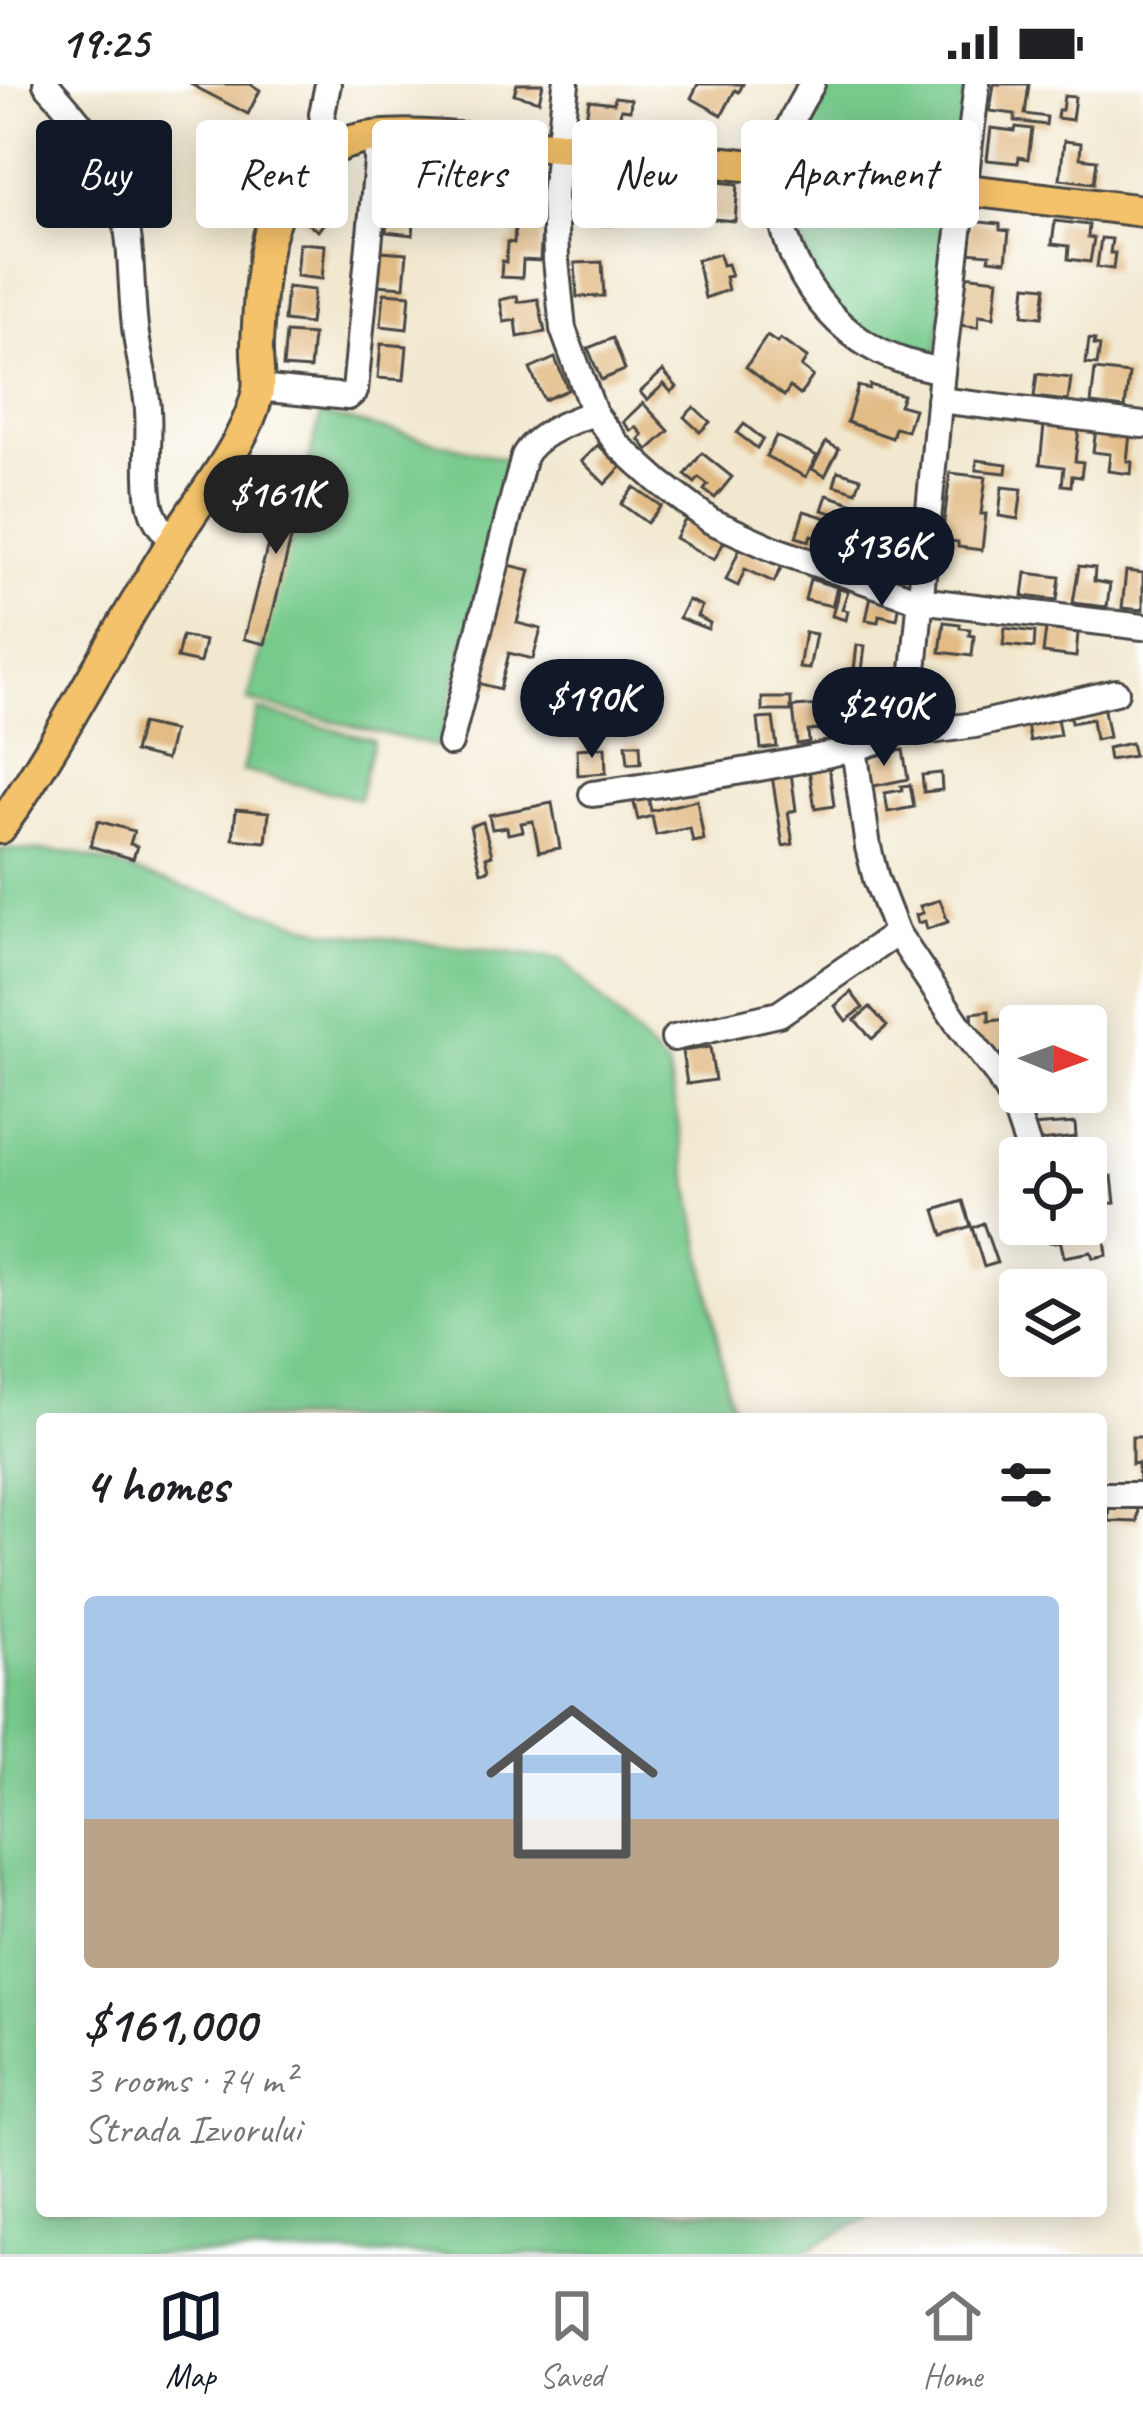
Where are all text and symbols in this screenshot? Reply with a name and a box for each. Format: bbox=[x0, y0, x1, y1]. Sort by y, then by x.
text: 19:25 bbox=[60, 14, 149, 71]
chip: Buy bbox=[36, 120, 172, 228]
chip: Rent bbox=[196, 120, 348, 228]
chip: Filters bbox=[372, 120, 548, 228]
chip: New bbox=[572, 120, 717, 228]
chip: Apartment bbox=[741, 120, 979, 228]
pin: $161K bbox=[192, 455, 360, 557]
text: $161K bbox=[231, 469, 321, 518]
pin: $136K bbox=[798, 507, 966, 609]
text: $136K bbox=[837, 521, 927, 570]
pin: $190K bbox=[508, 659, 676, 761]
pin: $240K bbox=[800, 667, 968, 769]
text: $190K bbox=[547, 673, 637, 722]
text: $240K bbox=[839, 681, 929, 730]
north arrow bbox=[999, 1005, 1107, 1113]
map controls bbox=[999, 1005, 1107, 1377]
button: locate bbox=[999, 1137, 1107, 1245]
button: layers bbox=[999, 1269, 1107, 1377]
icon: filters bbox=[993, 1452, 1059, 1518]
text: 4 homes bbox=[84, 1453, 228, 1517]
icon: home bbox=[464, 1674, 680, 1890]
text: $161,000 bbox=[84, 1992, 256, 2056]
text: 3 rooms · 74 m² bbox=[84, 2056, 295, 2105]
text: Strada Izvorului bbox=[84, 2105, 301, 2154]
tab: Map bbox=[158, 2283, 224, 2397]
tab: Saved bbox=[539, 2283, 605, 2397]
tab: Home bbox=[920, 2283, 986, 2397]

